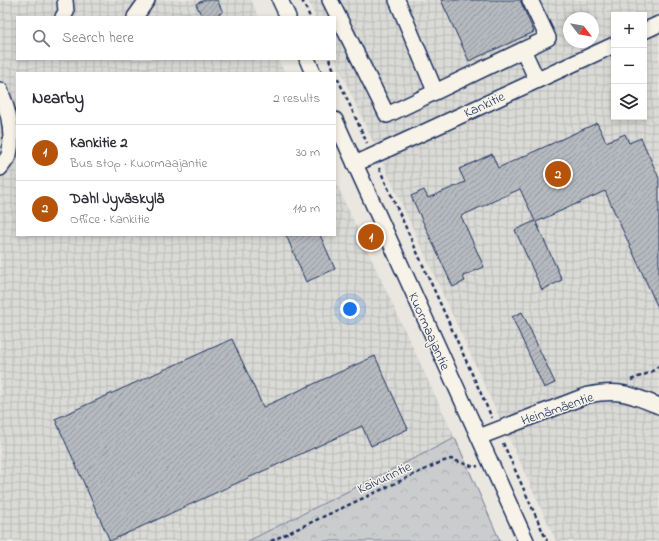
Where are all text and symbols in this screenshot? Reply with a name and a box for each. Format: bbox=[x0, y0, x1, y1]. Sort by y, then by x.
north arrow bbox=[563, 12, 599, 48]
map controls bbox=[611, 12, 647, 120]
button: + bbox=[611, 12, 647, 48]
search box bbox=[16, 16, 336, 60]
icon: search bbox=[30, 27, 52, 49]
text: Search here bbox=[62, 27, 134, 49]
button: − bbox=[611, 48, 647, 84]
button: layers bbox=[611, 84, 647, 120]
text: Nearby bbox=[32, 86, 84, 111]
street label: Kankitie bbox=[461, 86, 509, 124]
text: 2 results bbox=[273, 89, 320, 108]
text: Kankitie 2 bbox=[70, 132, 128, 154]
text: 1 bbox=[43, 143, 47, 162]
text: 30 m bbox=[296, 143, 320, 162]
text: Bus stop · Kuormaajantie bbox=[70, 154, 207, 173]
pin: 2 bbox=[545, 159, 571, 189]
text: Dahl Jyväskylä bbox=[70, 188, 164, 210]
text: 2 bbox=[42, 199, 48, 218]
text: 110 m bbox=[293, 199, 320, 218]
text: Office · Kankitie bbox=[70, 210, 150, 229]
pin: 1 bbox=[358, 222, 384, 252]
street label: Kuormaajantie bbox=[402, 289, 455, 375]
your location bbox=[340, 299, 360, 319]
street label: Heinämäentie bbox=[518, 387, 597, 432]
street label: Kaivurintie bbox=[354, 456, 416, 500]

